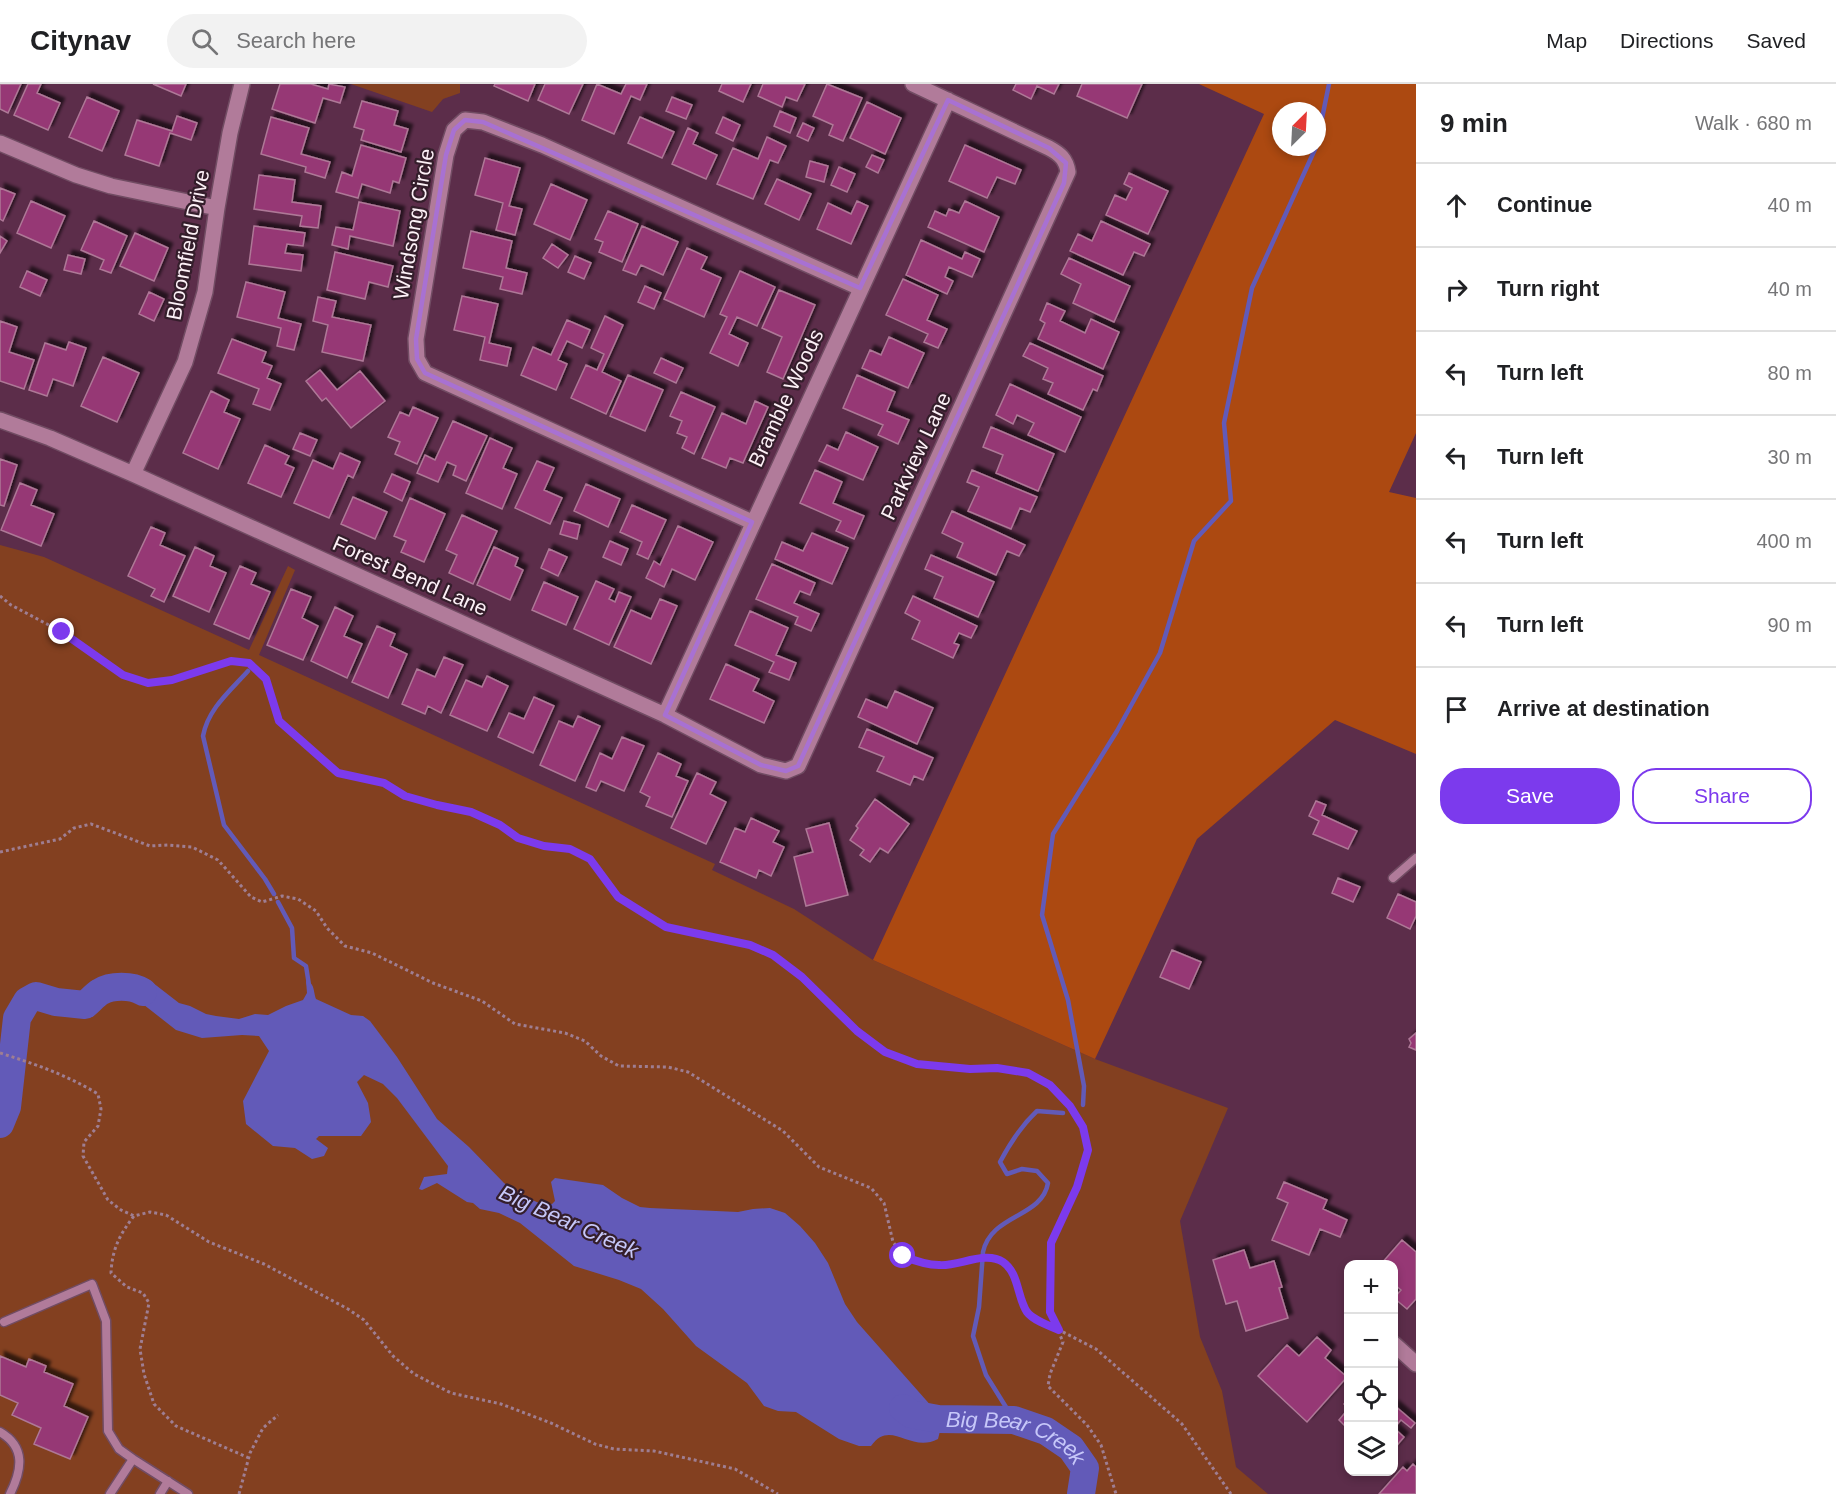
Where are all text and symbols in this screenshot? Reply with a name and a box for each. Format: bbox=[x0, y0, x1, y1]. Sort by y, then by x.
search box bbox=[167, 14, 587, 68]
text: Citynav bbox=[30, 25, 131, 56]
icon: search bbox=[188, 25, 221, 58]
text: Search here bbox=[236, 28, 356, 53]
text: Map bbox=[1546, 29, 1587, 52]
text: Directions bbox=[1620, 29, 1713, 52]
text: Saved bbox=[1746, 29, 1806, 52]
north arrow bbox=[1272, 102, 1326, 156]
text: 9 min bbox=[1440, 108, 1508, 138]
text: Walk · 680 m bbox=[1695, 112, 1812, 134]
street label: Windsong Circle bbox=[389, 147, 438, 301]
street label: Bloomfield Drive bbox=[162, 168, 213, 322]
icon: ahead bbox=[1440, 189, 1473, 222]
text: Continue bbox=[1497, 192, 1592, 217]
text: 40 m bbox=[1768, 194, 1812, 216]
icon: right bbox=[1440, 273, 1473, 306]
text: Turn right bbox=[1497, 276, 1599, 301]
text: 40 m bbox=[1768, 278, 1812, 300]
street label: Bramble Woods bbox=[744, 325, 827, 470]
icon: left bbox=[1440, 357, 1473, 390]
text: Turn left bbox=[1497, 360, 1583, 385]
text: 80 m bbox=[1768, 362, 1812, 384]
street label: Parkview Lane bbox=[876, 389, 955, 523]
icon: left bbox=[1440, 441, 1473, 474]
text: Turn left bbox=[1497, 444, 1583, 469]
text: 30 m bbox=[1768, 446, 1812, 468]
icon: left bbox=[1440, 525, 1473, 558]
text: Turn left bbox=[1497, 528, 1583, 553]
text: 400 m bbox=[1756, 530, 1812, 552]
street label: Forest Bend Lane bbox=[329, 531, 491, 620]
icon: left bbox=[1440, 609, 1473, 642]
text: Turn left bbox=[1497, 612, 1583, 637]
text: 90 m bbox=[1768, 614, 1812, 636]
route end bbox=[48, 618, 74, 644]
icon: arrive bbox=[1440, 693, 1473, 726]
text: Arrive at destination bbox=[1497, 696, 1710, 721]
button: Save bbox=[1440, 768, 1620, 824]
button: Share bbox=[1632, 768, 1812, 824]
water label: Big Bear Creek bbox=[496, 1180, 643, 1264]
route start bbox=[889, 1242, 915, 1268]
map controls bbox=[1344, 1260, 1398, 1476]
button: + bbox=[1344, 1260, 1398, 1314]
button: − bbox=[1344, 1314, 1398, 1368]
button: locate bbox=[1344, 1368, 1398, 1422]
water label: Big Bear Creek bbox=[946, 1407, 1091, 1470]
button: layers bbox=[1344, 1422, 1398, 1476]

